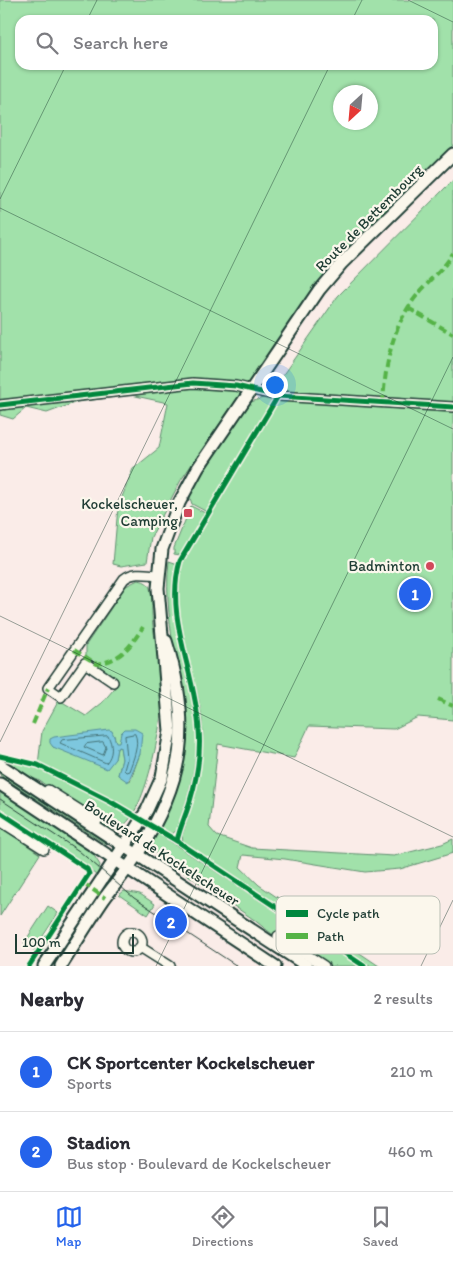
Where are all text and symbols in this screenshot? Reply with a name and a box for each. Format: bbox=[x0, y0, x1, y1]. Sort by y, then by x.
search box bbox=[15, 15, 438, 70]
icon: search bbox=[33, 29, 61, 57]
text: Search here bbox=[73, 31, 168, 54]
north arrow bbox=[333, 85, 378, 130]
street label: Route de Bettembourg bbox=[312, 160, 427, 275]
your location bbox=[262, 372, 288, 398]
place label: Kockelscheuer, Camping bbox=[81, 495, 178, 530]
marker: Kockelscheuer, Camping bbox=[182, 507, 194, 519]
place label: Badminton bbox=[349, 557, 420, 575]
marker: Badminton bbox=[424, 560, 436, 572]
pin: 1 bbox=[399, 575, 431, 613]
street label: Boulevard de Kockelscheuer bbox=[81, 796, 243, 910]
legend bbox=[276, 896, 440, 954]
pin: 2 bbox=[155, 903, 187, 941]
text: Cycle path bbox=[317, 905, 380, 922]
text: Path bbox=[317, 928, 344, 945]
scale bar bbox=[15, 931, 134, 954]
text: 100 m bbox=[22, 934, 61, 951]
text: Nearby bbox=[20, 986, 84, 1011]
text: 2 results bbox=[373, 989, 433, 1008]
text: CK Sportcenter Kockelscheuer bbox=[67, 1051, 314, 1074]
text: 1 bbox=[32, 1062, 40, 1081]
text: 210 m bbox=[390, 1062, 433, 1081]
text: Sports bbox=[67, 1074, 112, 1093]
text: Stadion bbox=[67, 1131, 130, 1154]
text: 2 bbox=[32, 1142, 40, 1161]
text: 460 m bbox=[388, 1142, 433, 1161]
text: Bus stop · Boulevard de Kockelscheuer bbox=[67, 1154, 331, 1173]
tab: Map bbox=[55, 1203, 83, 1250]
tab: Directions bbox=[192, 1203, 253, 1250]
tab: Saved bbox=[363, 1203, 398, 1250]

